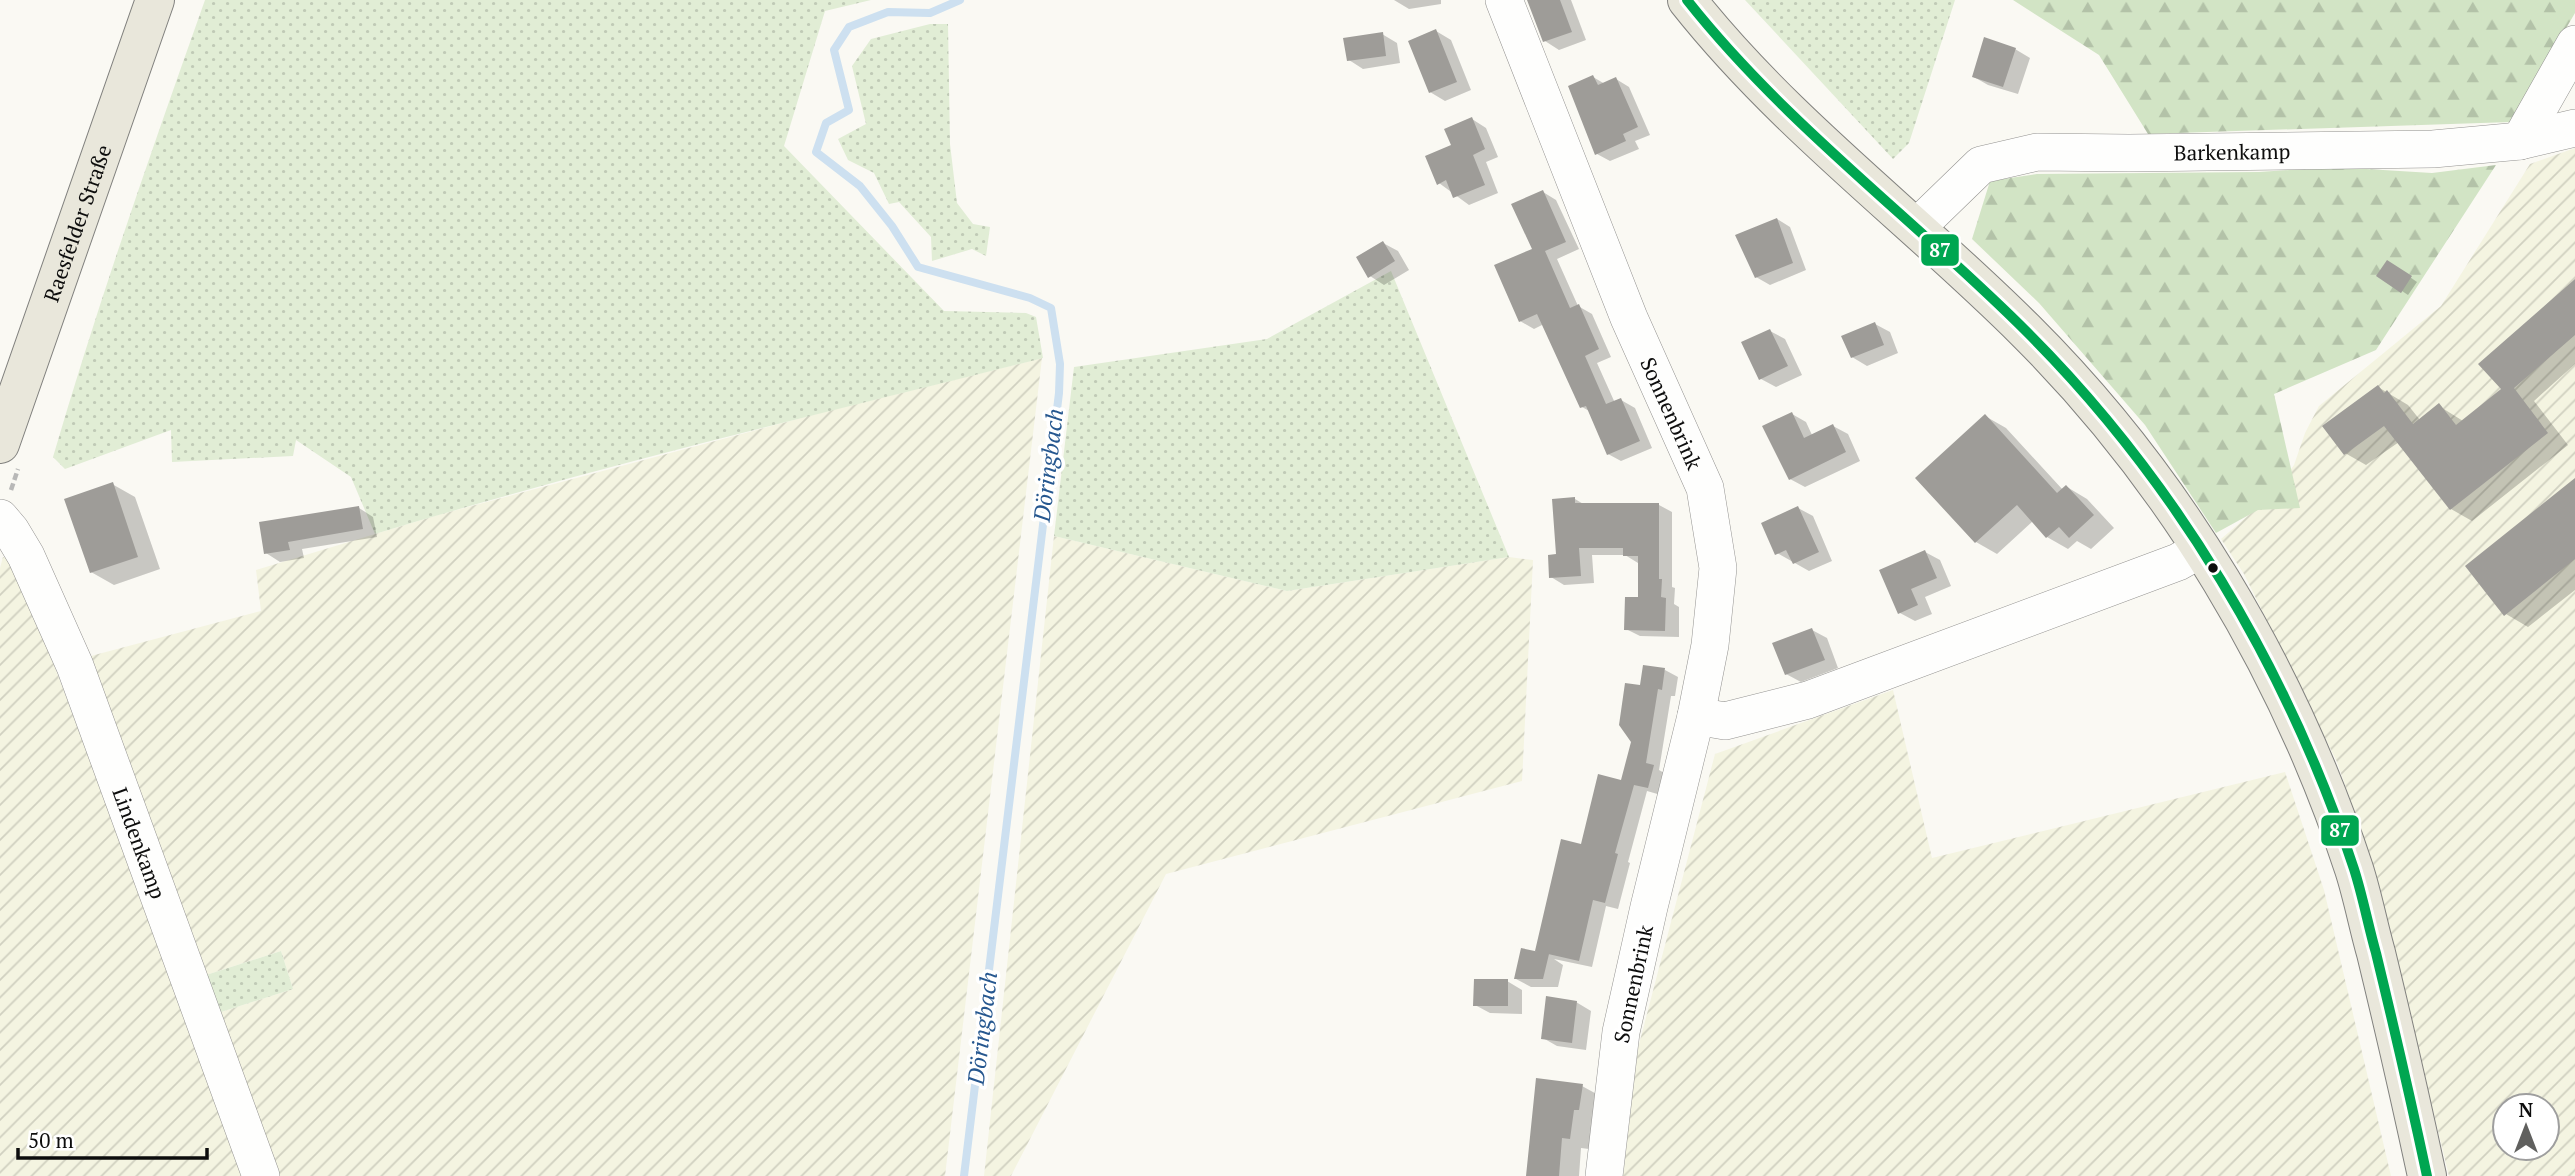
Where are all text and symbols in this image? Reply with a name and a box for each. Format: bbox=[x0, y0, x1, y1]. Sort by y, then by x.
street label: Barkenkamp bbox=[2173, 137, 2291, 166]
street label: Raesfelder Straße bbox=[37, 141, 117, 305]
line badge: 87 bbox=[1920, 233, 1960, 267]
text: 87 bbox=[1929, 237, 1951, 262]
street label: Sonnenbrink bbox=[1634, 353, 1709, 474]
water label: Döringbach bbox=[1026, 407, 1070, 524]
unlabelled marker bbox=[2206, 561, 2220, 575]
street label: Lindenkamp bbox=[106, 783, 173, 903]
line badge: 87 bbox=[2320, 814, 2360, 847]
text: 87 bbox=[2329, 817, 2351, 842]
street label: Sonnenbrink bbox=[1607, 922, 1659, 1046]
water label: Döringbach bbox=[960, 970, 1004, 1087]
north arrow bbox=[2491, 1092, 2561, 1162]
text: N bbox=[2519, 1097, 2534, 1122]
scale bar bbox=[18, 1116, 206, 1160]
text: 50 m bbox=[28, 1126, 74, 1154]

